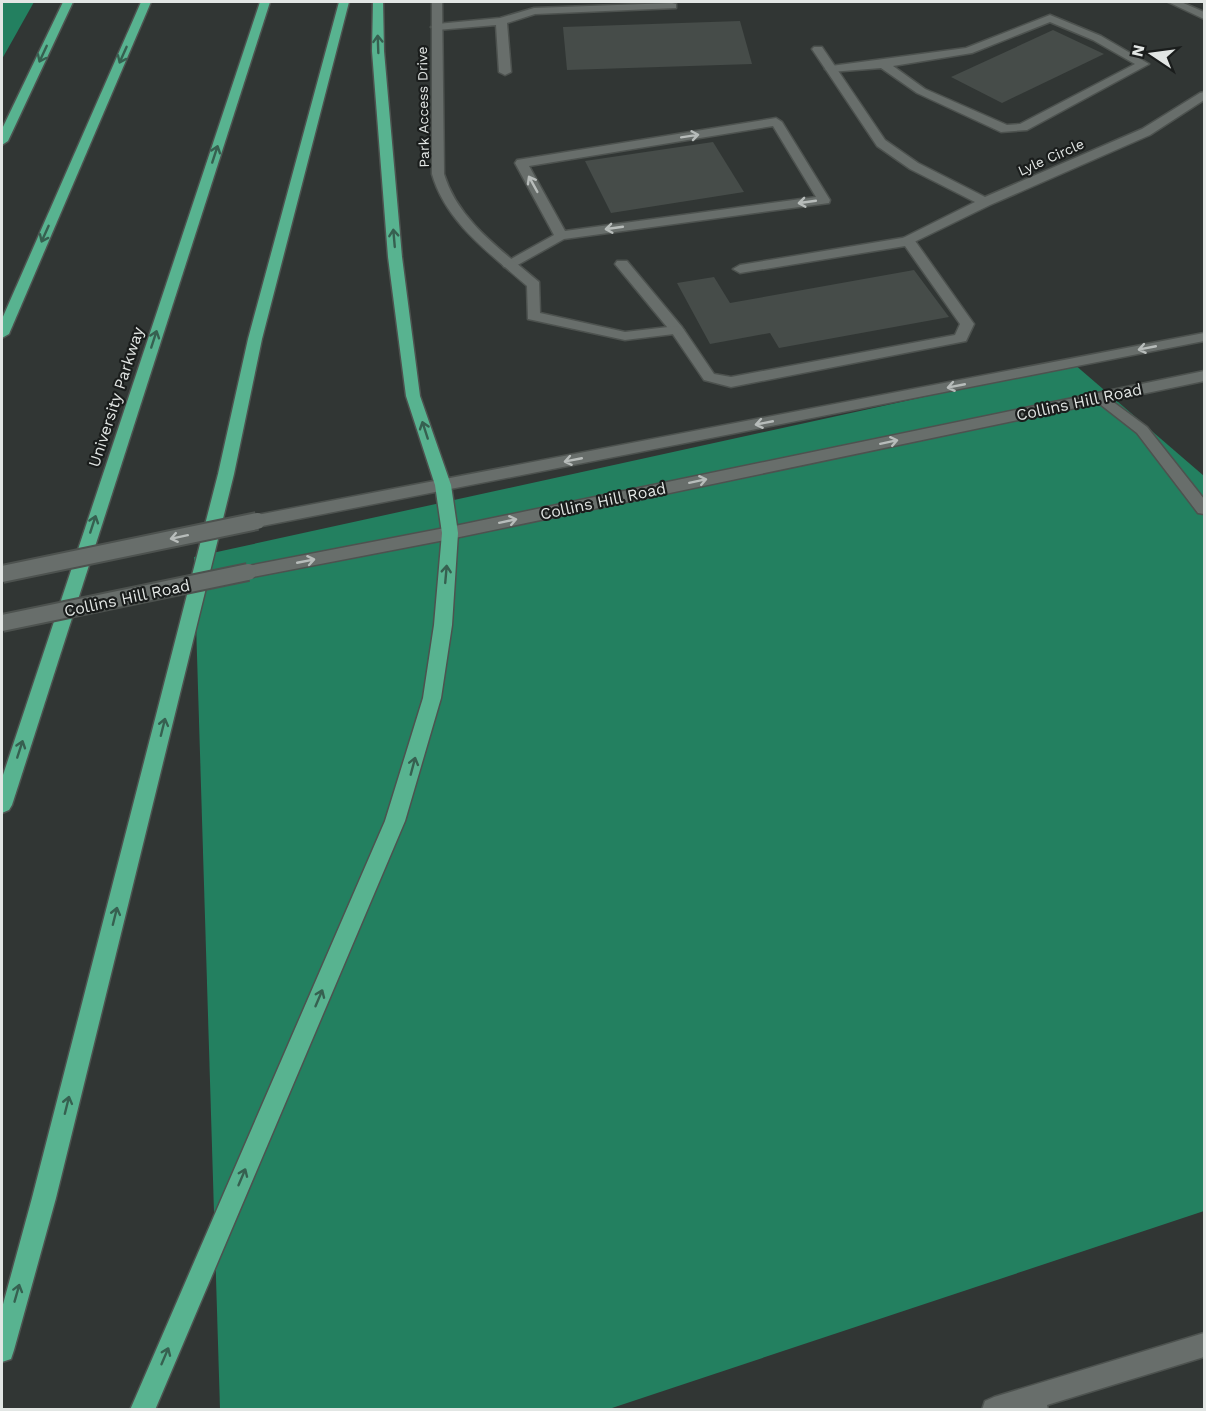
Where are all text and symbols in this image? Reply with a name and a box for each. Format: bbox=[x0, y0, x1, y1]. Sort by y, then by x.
north arrow bbox=[1122, 24, 1182, 84]
one-way arrow bbox=[372, 34, 383, 54]
text: N bbox=[1127, 43, 1148, 59]
one-way arrow bbox=[36, 45, 48, 63]
one-way arrow bbox=[116, 46, 128, 64]
street label: Park Access Drive bbox=[414, 46, 432, 168]
one-way arrow bbox=[680, 130, 700, 141]
street label: Lyle Circle bbox=[1016, 135, 1086, 179]
one-way arrow bbox=[210, 145, 221, 164]
one-way arrow bbox=[526, 176, 538, 193]
one-way arrow bbox=[798, 197, 818, 208]
one-way arrow bbox=[604, 223, 624, 234]
one-way arrow bbox=[39, 224, 50, 243]
one-way arrow bbox=[388, 228, 399, 248]
street label: University Parkway bbox=[84, 324, 148, 470]
one-way arrow bbox=[149, 330, 160, 349]
one-way arrow bbox=[1138, 343, 1157, 354]
street label: Collins Hill Road bbox=[1014, 379, 1144, 425]
one-way arrow bbox=[946, 380, 965, 392]
one-way arrow bbox=[755, 418, 775, 429]
one-way arrow bbox=[418, 421, 429, 440]
one-way arrow bbox=[879, 436, 899, 447]
one-way arrow bbox=[564, 455, 583, 466]
one-way arrow bbox=[688, 475, 708, 486]
street label: Collins Hill Road bbox=[538, 478, 668, 524]
one-way arrow bbox=[88, 515, 99, 534]
one-way arrow bbox=[497, 515, 517, 526]
one-way arrow bbox=[170, 532, 189, 543]
one-way arrow bbox=[295, 555, 315, 566]
one-way arrow bbox=[441, 565, 452, 585]
street label: Collins Hill Road bbox=[62, 575, 192, 621]
one-way arrow bbox=[157, 717, 169, 736]
one-way arrow bbox=[15, 740, 26, 759]
one-way arrow bbox=[408, 757, 419, 776]
one-way arrow bbox=[109, 906, 121, 925]
one-way arrow bbox=[314, 989, 326, 1007]
one-way arrow bbox=[62, 1095, 74, 1114]
one-way arrow bbox=[237, 1168, 248, 1186]
one-way arrow bbox=[12, 1284, 23, 1303]
one-way arrow bbox=[160, 1347, 171, 1365]

